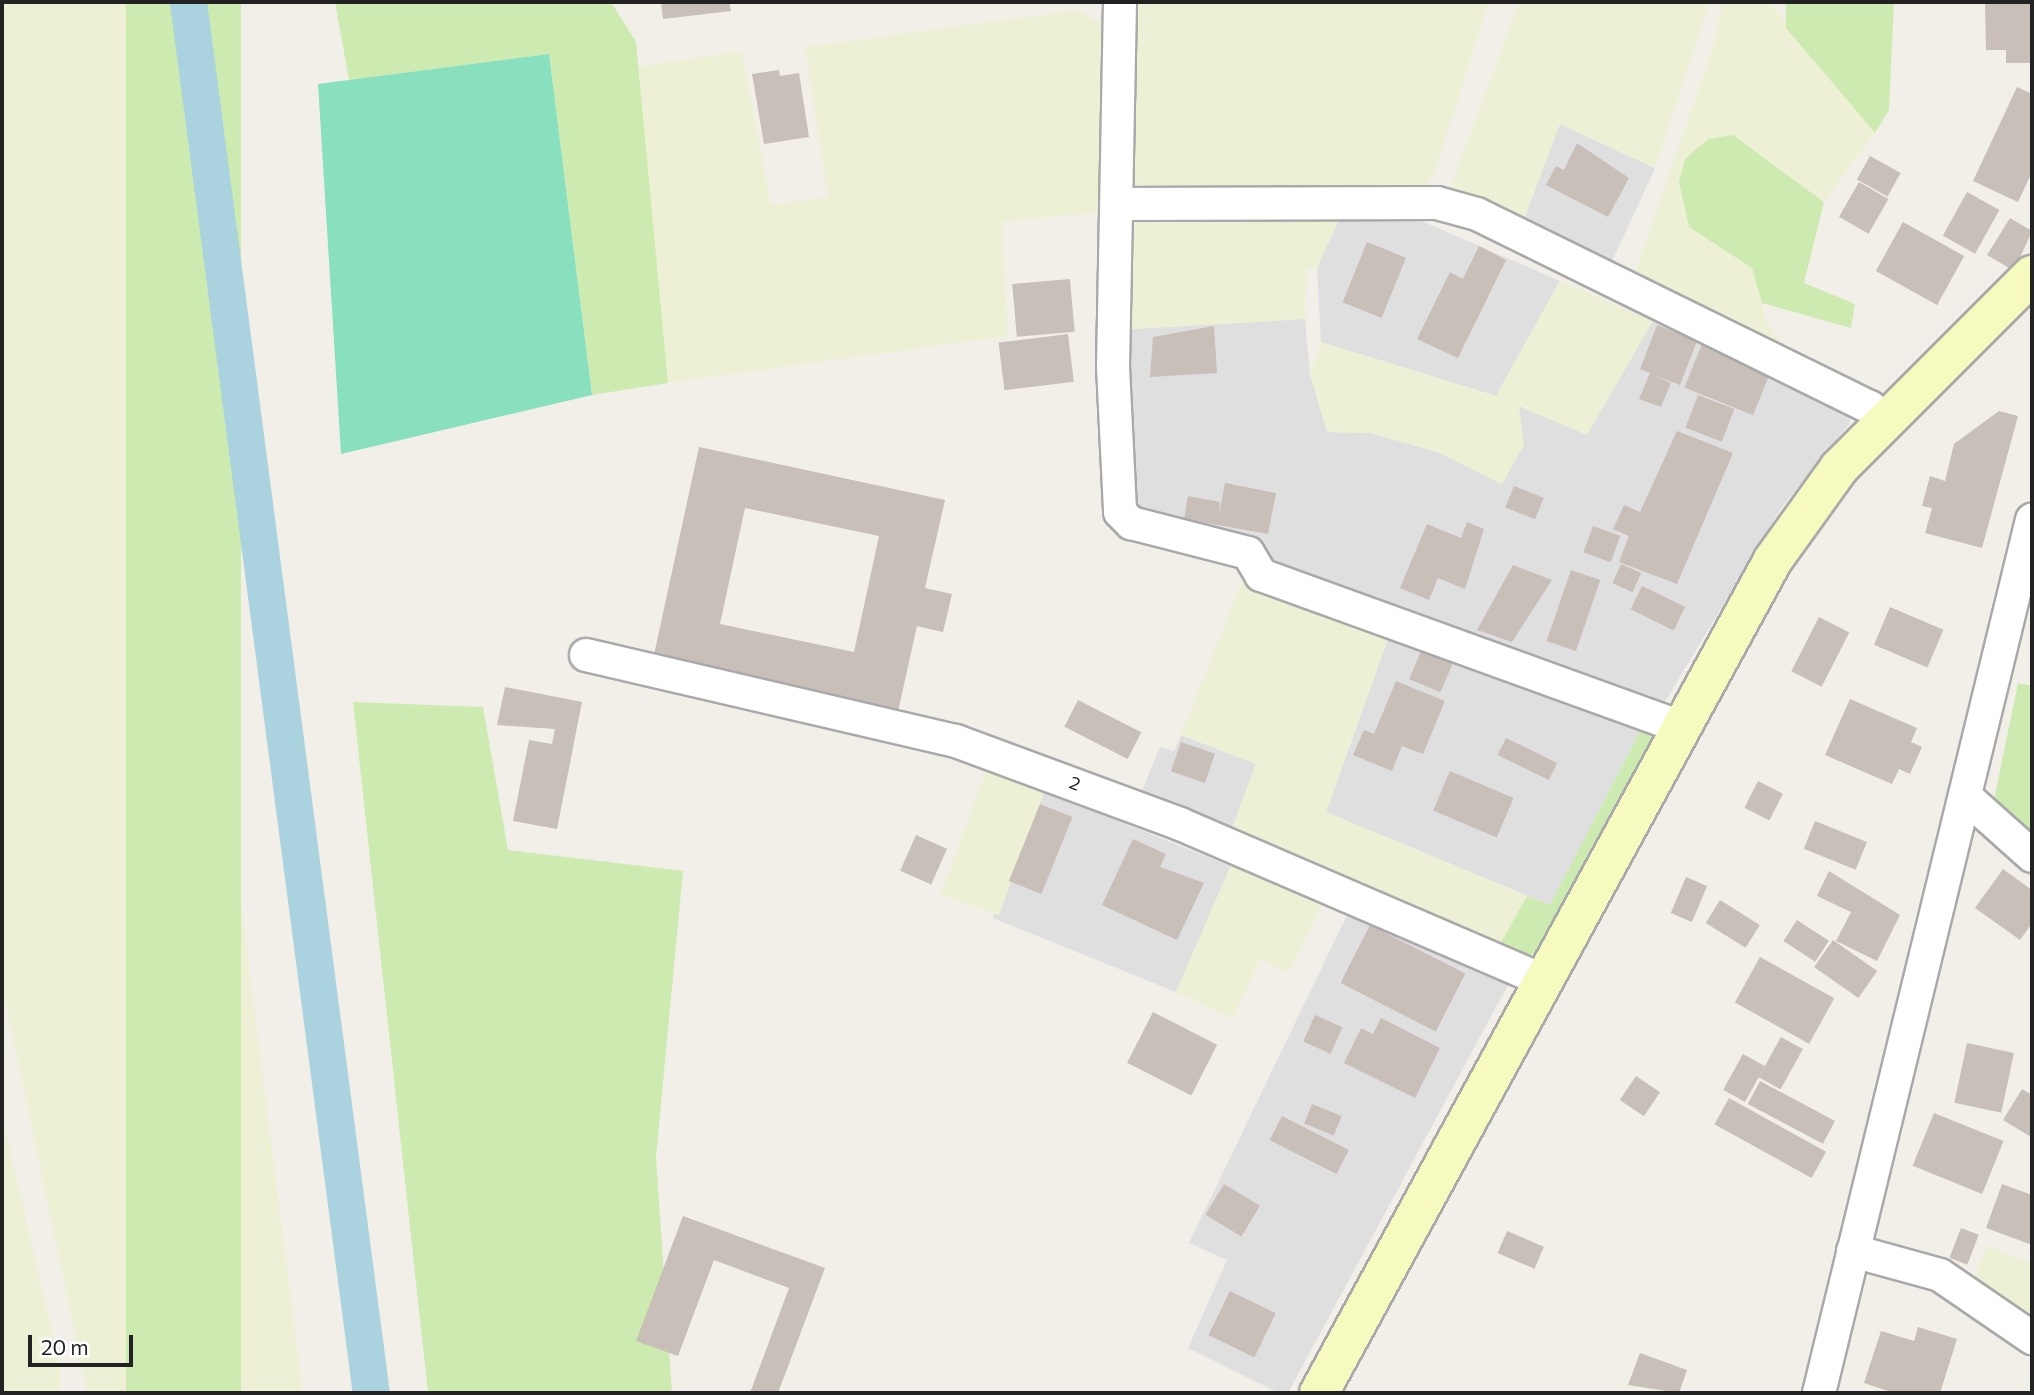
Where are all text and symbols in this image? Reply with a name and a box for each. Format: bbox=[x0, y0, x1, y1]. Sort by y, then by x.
street label: 2 bbox=[1066, 771, 1084, 795]
scale bar bbox=[32, 1322, 136, 1366]
text: 20 m bbox=[41, 1334, 89, 1359]

